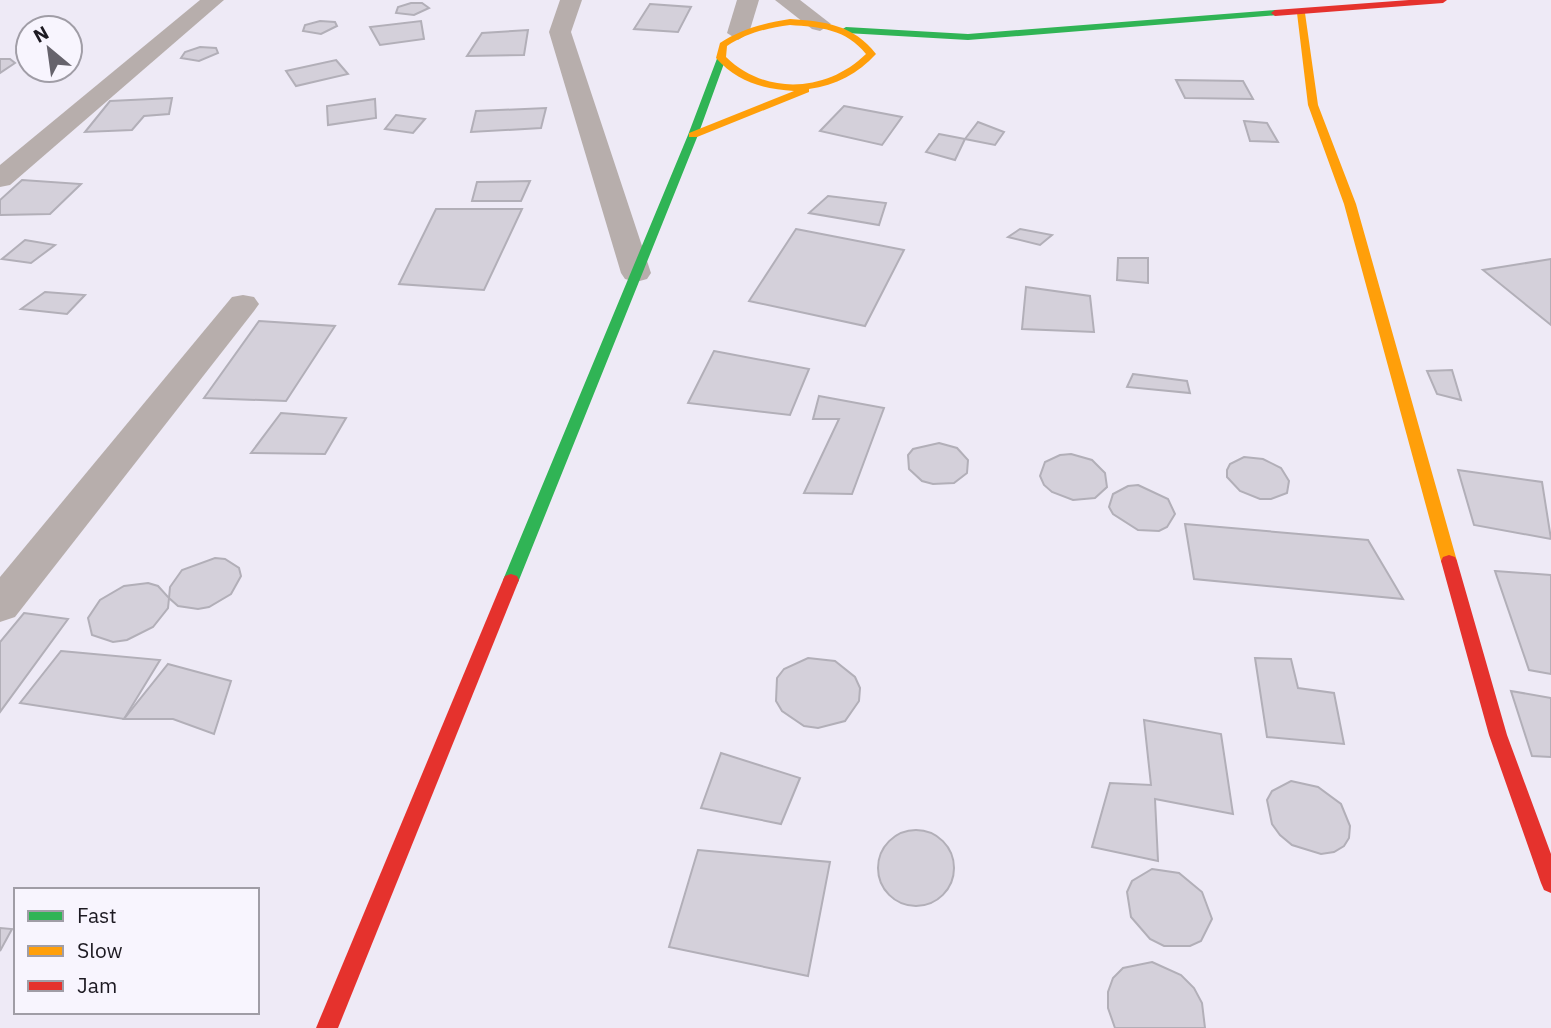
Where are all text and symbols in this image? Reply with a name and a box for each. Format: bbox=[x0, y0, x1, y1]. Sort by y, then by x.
north arrow bbox=[14, 14, 84, 84]
text: N bbox=[29, 20, 53, 48]
legend bbox=[14, 888, 259, 1014]
text: Fast bbox=[77, 901, 117, 929]
text: Slow bbox=[77, 936, 123, 964]
text: Jam bbox=[77, 971, 117, 999]

